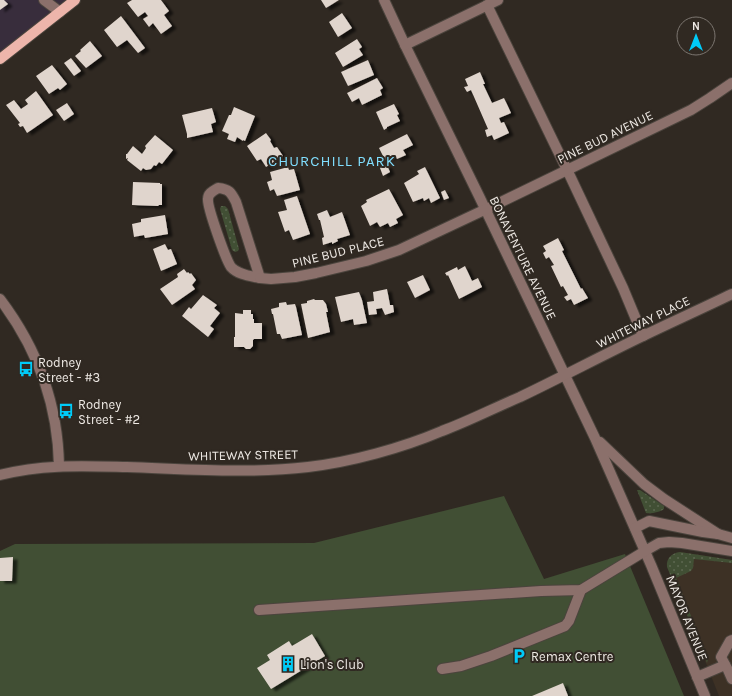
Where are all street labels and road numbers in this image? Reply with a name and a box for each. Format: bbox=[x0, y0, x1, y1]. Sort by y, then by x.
street label: PINE BUD AVENUE bbox=[555, 107, 655, 167]
street label: BONAVENTURE AVENUE bbox=[487, 194, 559, 322]
street label: PINE BUD PLACE bbox=[290, 233, 386, 271]
street label: WHITEWAY PLACE bbox=[594, 293, 692, 351]
street label: WHITEWAY STREET bbox=[188, 447, 298, 463]
street label: MAYOR AVENUE bbox=[663, 573, 711, 663]

